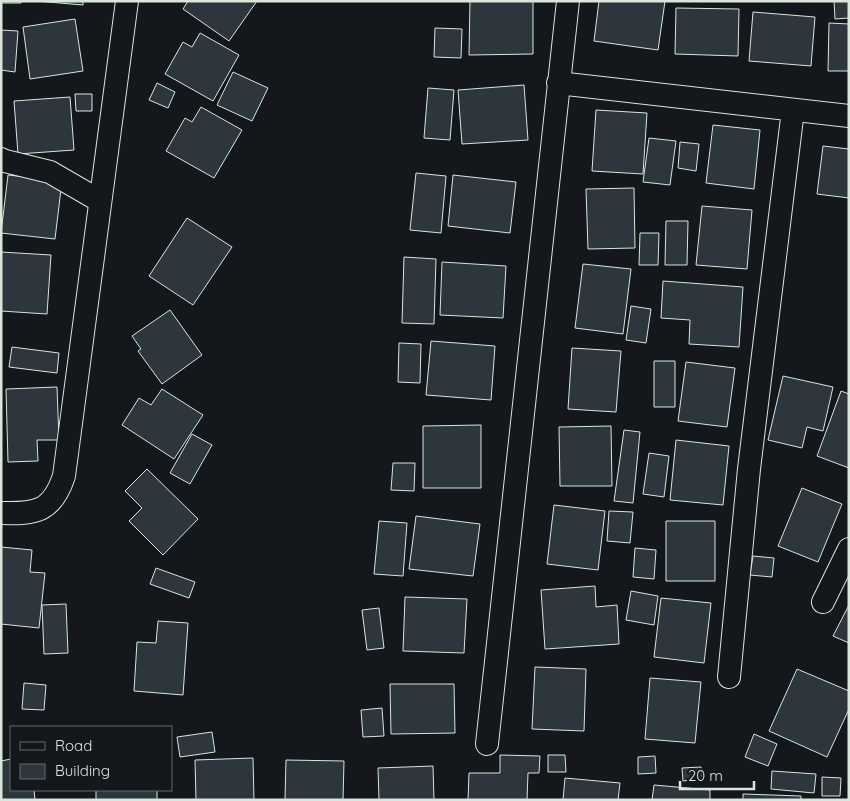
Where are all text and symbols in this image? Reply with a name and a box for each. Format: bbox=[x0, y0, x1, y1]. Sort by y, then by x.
legend bbox=[10, 726, 172, 791]
text: Road bbox=[55, 736, 92, 755]
scale bar bbox=[680, 758, 754, 790]
text: Building bbox=[55, 761, 110, 780]
text: 20 m bbox=[688, 766, 723, 785]

